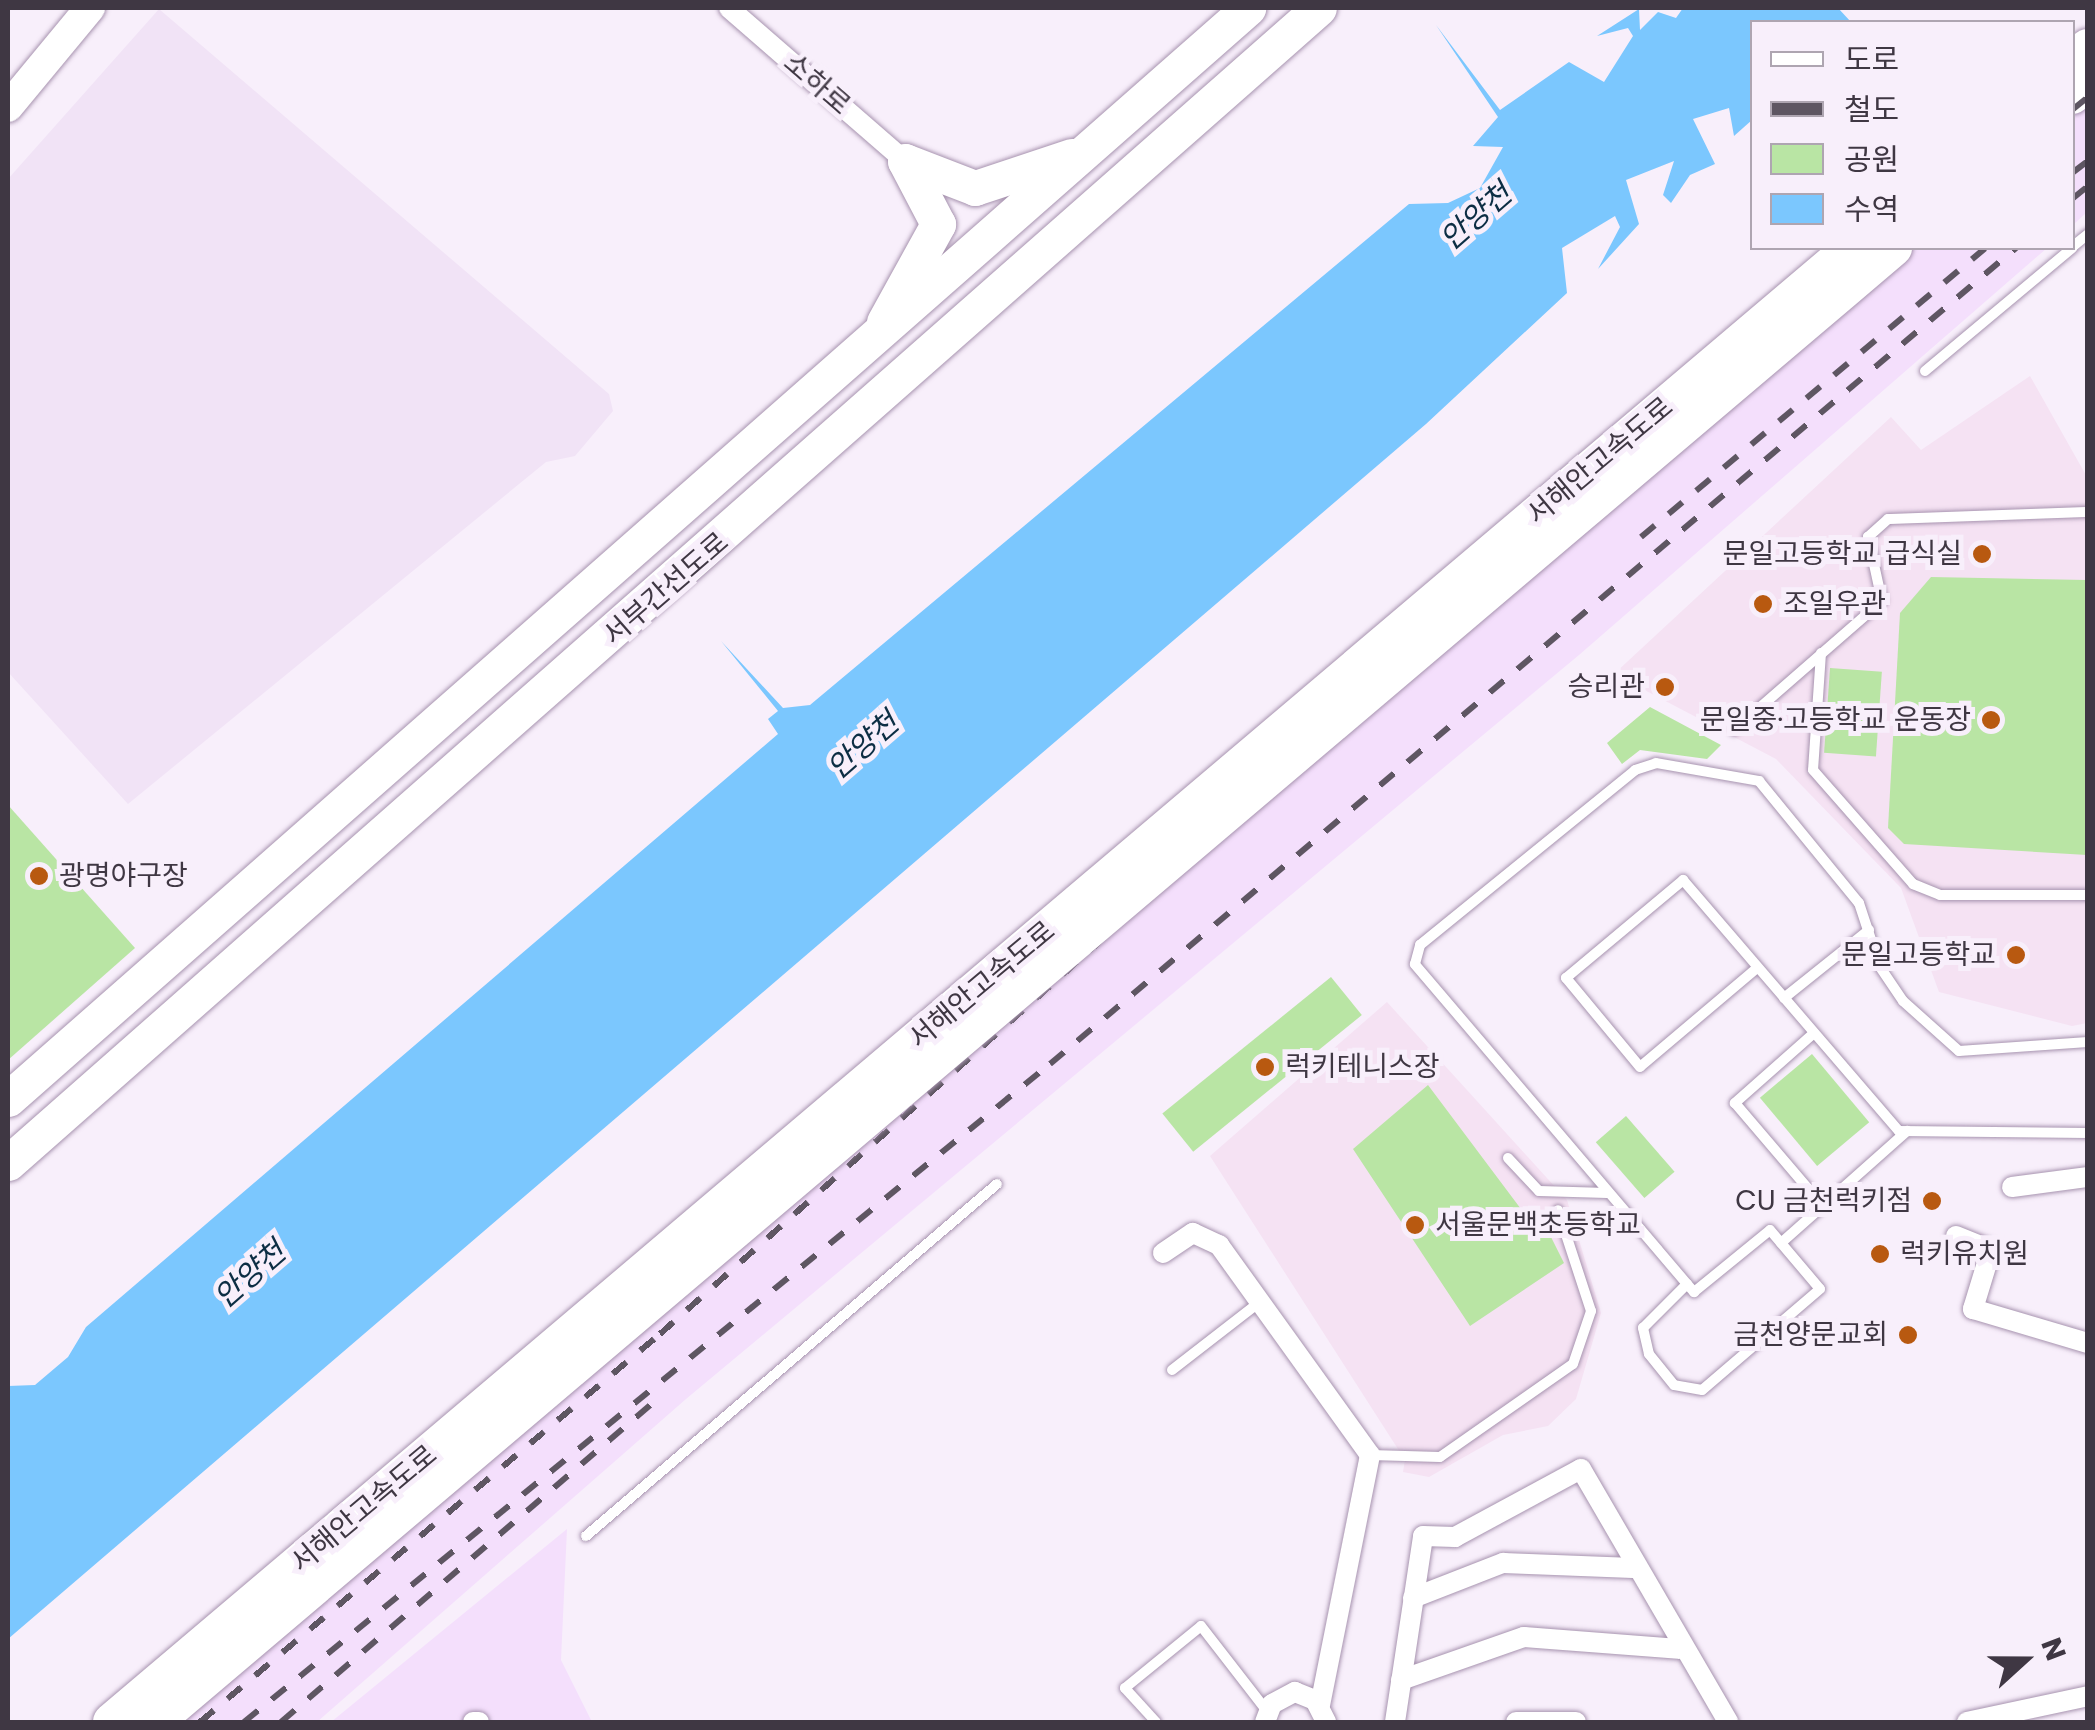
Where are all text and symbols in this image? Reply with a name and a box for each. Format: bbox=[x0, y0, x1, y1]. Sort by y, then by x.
legend bbox=[1750, 20, 2075, 250]
text: 도로 bbox=[1844, 38, 1899, 81]
street label: 소하로 bbox=[777, 46, 857, 122]
text: 철도 bbox=[1844, 88, 1899, 131]
text: 공원 bbox=[1844, 138, 1899, 181]
water label: 안양천 bbox=[1433, 176, 1519, 258]
text: 수역 bbox=[1844, 188, 1899, 231]
street label: 서해안고속도로 bbox=[1520, 390, 1680, 532]
street label: 서부간선도로 bbox=[597, 526, 735, 652]
place label: 문일고등학교 급식실 bbox=[1723, 537, 1962, 571]
marker: 문일고등학교 급식실 bbox=[1971, 543, 1993, 565]
place label: 조일우관 bbox=[1783, 587, 1886, 621]
marker: 조일우관 bbox=[1752, 593, 1774, 615]
place label: 승리관 bbox=[1568, 670, 1645, 704]
marker: 승리관 bbox=[1654, 676, 1676, 698]
place label: 문일중·고등학교 운동장 bbox=[1700, 703, 1971, 737]
water label: 안양천 bbox=[820, 705, 906, 787]
marker: 문일중·고등학교 운동장 bbox=[1980, 709, 2002, 731]
place label: 광명야구장 bbox=[59, 859, 188, 893]
marker: 광명야구장 bbox=[28, 865, 50, 887]
street label: 서해안고속도로 bbox=[902, 914, 1062, 1056]
place label: 문일고등학교 bbox=[1841, 938, 1996, 972]
marker: 문일고등학교 bbox=[2005, 944, 2027, 966]
place label: 럭키테니스장 bbox=[1285, 1050, 1440, 1084]
marker: 럭키테니스장 bbox=[1254, 1056, 1276, 1078]
place label: CU 금천럭키점 bbox=[1735, 1184, 1912, 1218]
marker: CU 금천럭키점 bbox=[1921, 1190, 1943, 1212]
place label: 서울문백초등학교 bbox=[1435, 1208, 1641, 1242]
marker: 서울문백초등학교 bbox=[1404, 1214, 1426, 1236]
water label: 안양천 bbox=[207, 1234, 293, 1316]
place label: 럭키유치원 bbox=[1900, 1237, 2029, 1271]
marker: 럭키유치원 bbox=[1869, 1243, 1891, 1265]
place label: 금천양문교회 bbox=[1733, 1318, 1888, 1352]
marker: 금천양문교회 bbox=[1897, 1324, 1919, 1346]
street label: 서해안고속도로 bbox=[284, 1438, 444, 1580]
north arrow bbox=[1975, 1610, 2075, 1710]
text: N bbox=[2031, 1632, 2075, 1666]

